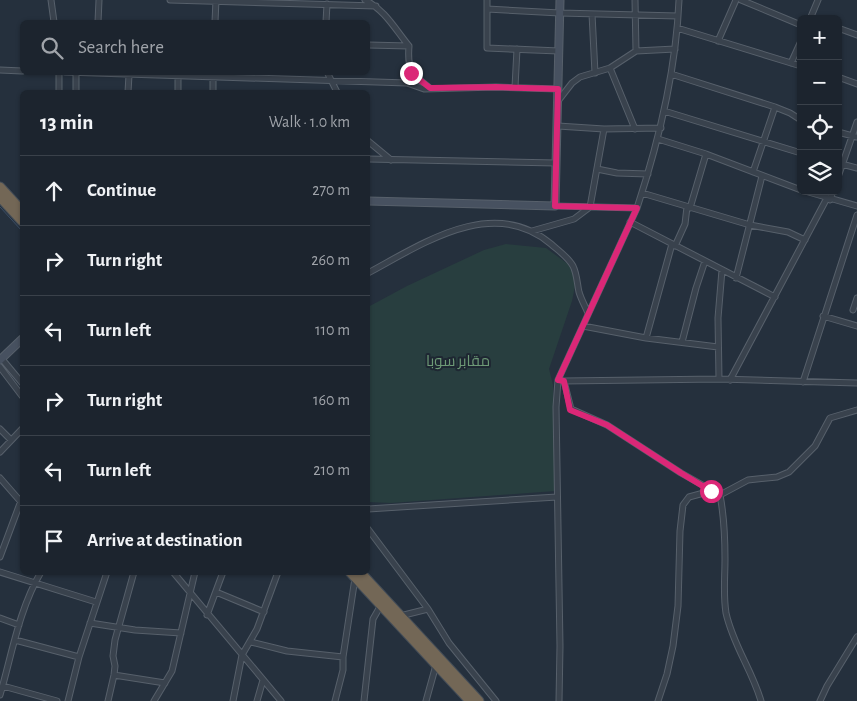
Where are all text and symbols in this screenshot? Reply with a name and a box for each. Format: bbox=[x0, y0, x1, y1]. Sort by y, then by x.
map controls bbox=[797, 15, 842, 195]
button: + bbox=[797, 15, 842, 60]
search box bbox=[20, 20, 370, 75]
icon: search bbox=[38, 34, 66, 62]
text: Search here bbox=[78, 38, 164, 57]
button: − bbox=[797, 60, 842, 105]
route end bbox=[400, 62, 423, 85]
button: locate bbox=[797, 105, 842, 150]
text: 13 min bbox=[40, 112, 93, 133]
text: Walk · 1.0 km bbox=[269, 114, 350, 130]
button: layers bbox=[797, 150, 842, 195]
icon: ahead bbox=[40, 177, 68, 205]
text: Continue bbox=[87, 181, 156, 200]
text: 270 m bbox=[312, 182, 350, 198]
icon: right bbox=[40, 247, 68, 275]
text: Turn right bbox=[87, 251, 162, 270]
text: 260 m bbox=[311, 252, 350, 268]
icon: left bbox=[40, 317, 68, 345]
text: Turn left bbox=[87, 321, 151, 340]
text: 110 m bbox=[315, 322, 350, 338]
park label: مقابر سوبا bbox=[426, 354, 490, 370]
icon: right bbox=[40, 387, 68, 415]
text: Turn right bbox=[87, 391, 162, 410]
text: 160 m bbox=[313, 392, 350, 408]
icon: left bbox=[40, 457, 68, 485]
text: Turn left bbox=[87, 461, 151, 480]
text: 210 m bbox=[313, 462, 350, 478]
route start bbox=[700, 480, 723, 503]
icon: arrive bbox=[40, 527, 68, 555]
text: Arrive at destination bbox=[87, 531, 243, 550]

